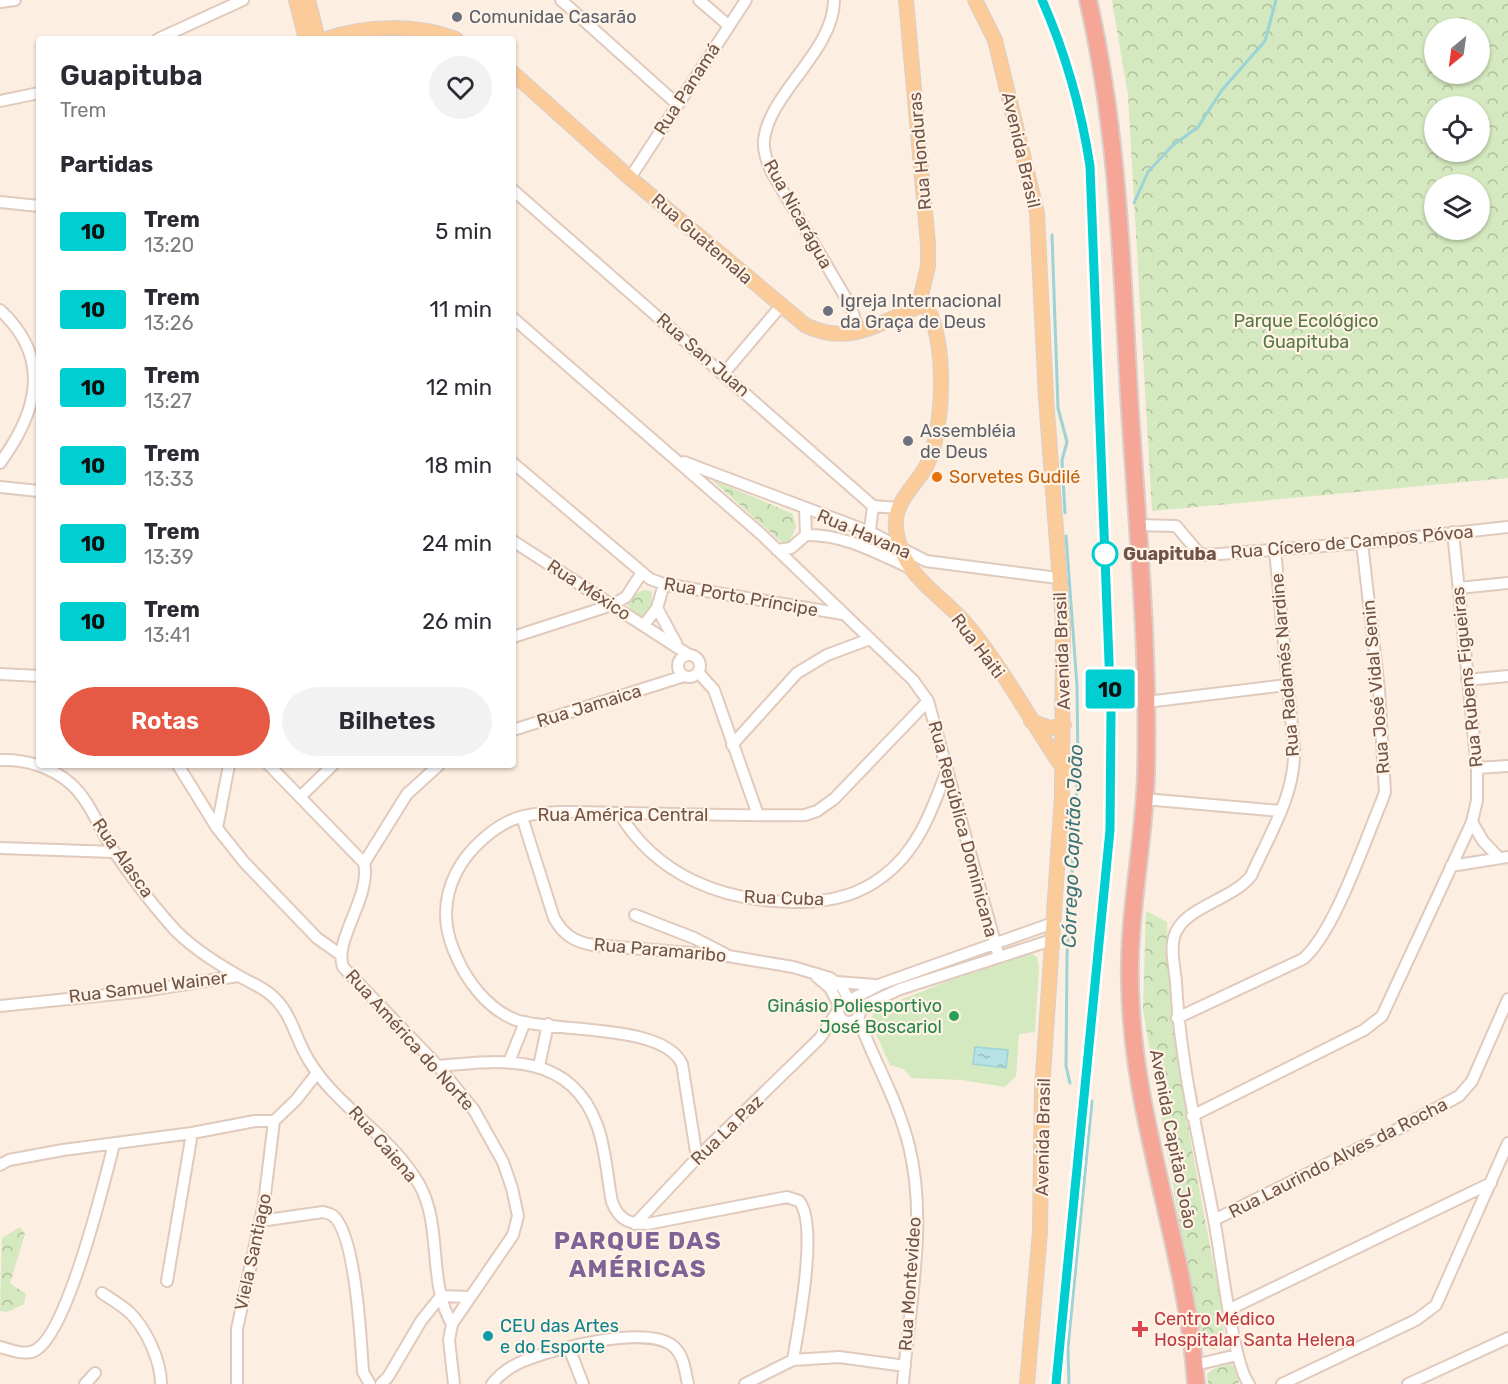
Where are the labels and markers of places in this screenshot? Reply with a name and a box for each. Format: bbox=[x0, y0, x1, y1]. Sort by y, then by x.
place label: Comunidae Casarão bbox=[469, 6, 637, 28]
marker: Comunidae Casarão bbox=[450, 10, 464, 24]
place label: Igreja Internacional da Graça de Deus bbox=[840, 290, 1002, 333]
marker: Igreja Internacional da Graça de Deus bbox=[821, 304, 835, 318]
place label: Assembléia de Deus bbox=[920, 420, 1016, 463]
marker: Assembléia de Deus bbox=[901, 434, 915, 448]
place label: Sorvetes Gudilé bbox=[949, 466, 1080, 488]
marker: Sorvetes Gudilé bbox=[930, 470, 944, 484]
marker: Guapituba bbox=[1092, 541, 1118, 567]
place label: Guapituba bbox=[1123, 543, 1217, 565]
place label: Ginásio Poliesportivo José Boscariol bbox=[767, 995, 942, 1038]
marker: Ginásio Poliesportivo José Boscariol bbox=[947, 1009, 961, 1023]
place label: Centro Médico Hospitalar Santa Helena bbox=[1154, 1308, 1355, 1351]
place label: CEU das Artes e do Esporte bbox=[500, 1315, 619, 1358]
marker: Centro Médico Hospitalar Santa Helena bbox=[1131, 1320, 1149, 1338]
marker: CEU das Artes e do Esporte bbox=[481, 1329, 495, 1343]

